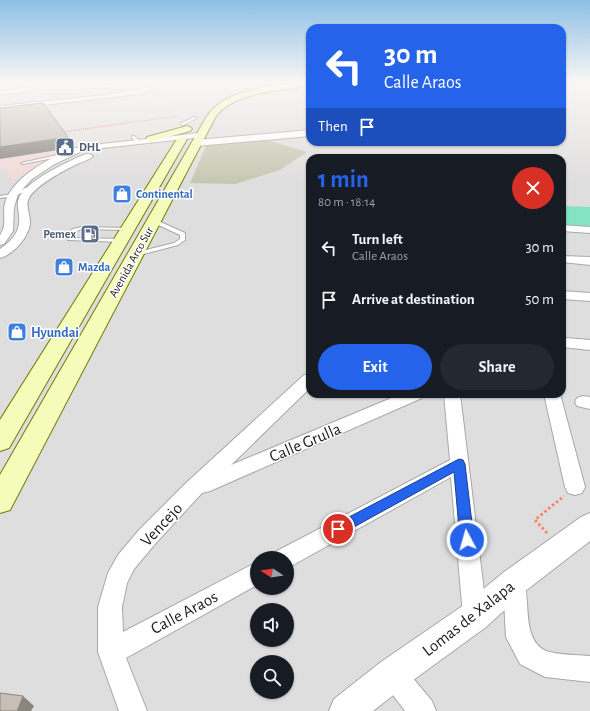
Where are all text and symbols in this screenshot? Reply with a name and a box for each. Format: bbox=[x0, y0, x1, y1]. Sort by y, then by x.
icon: left bbox=[318, 40, 370, 92]
text: 30 m bbox=[384, 41, 437, 69]
text: Calle Araos bbox=[384, 74, 462, 92]
icon: arrive bbox=[356, 116, 378, 138]
text: Then bbox=[318, 119, 348, 134]
public building icon: DHL bbox=[54, 136, 76, 158]
place label: DHL bbox=[79, 141, 101, 153]
button: close bbox=[512, 167, 554, 209]
text: 1 min bbox=[318, 168, 369, 192]
shop icon: Continental bbox=[111, 183, 133, 205]
place label: Continental bbox=[136, 188, 193, 200]
text: 80 m · 18:14 bbox=[318, 196, 375, 209]
fuel station icon: Pemex bbox=[79, 223, 101, 245]
street label: Avenida Arco Sur bbox=[107, 225, 155, 299]
place label: Pemex bbox=[43, 228, 76, 240]
text: Turn left bbox=[352, 232, 403, 247]
icon: left bbox=[318, 237, 340, 259]
text: 30 m bbox=[525, 240, 554, 255]
text: Calle Araos bbox=[352, 250, 408, 263]
shop icon: Mazda bbox=[53, 256, 75, 278]
place label: Mazda bbox=[78, 261, 111, 273]
icon: arrive bbox=[318, 289, 340, 311]
text: Arrive at destination bbox=[352, 292, 475, 307]
text: 50 m bbox=[525, 292, 554, 307]
shop icon: Hyundai bbox=[6, 321, 28, 343]
place label: Hyundai bbox=[31, 326, 79, 340]
button: Exit bbox=[318, 344, 432, 390]
button: Share bbox=[440, 344, 554, 390]
street label: Calle Grulla bbox=[267, 420, 344, 465]
street label: Vencejo bbox=[137, 499, 186, 550]
pin bbox=[321, 512, 355, 546]
icon: arrive bbox=[327, 518, 349, 540]
position arrow bbox=[446, 519, 488, 561]
north arrow bbox=[250, 551, 294, 595]
map controls bbox=[250, 551, 294, 699]
street label: Lomas de Xalapa bbox=[419, 577, 518, 659]
street label: Calle Araos bbox=[148, 588, 221, 637]
button: sound bbox=[250, 603, 294, 647]
button: search bbox=[250, 655, 294, 699]

